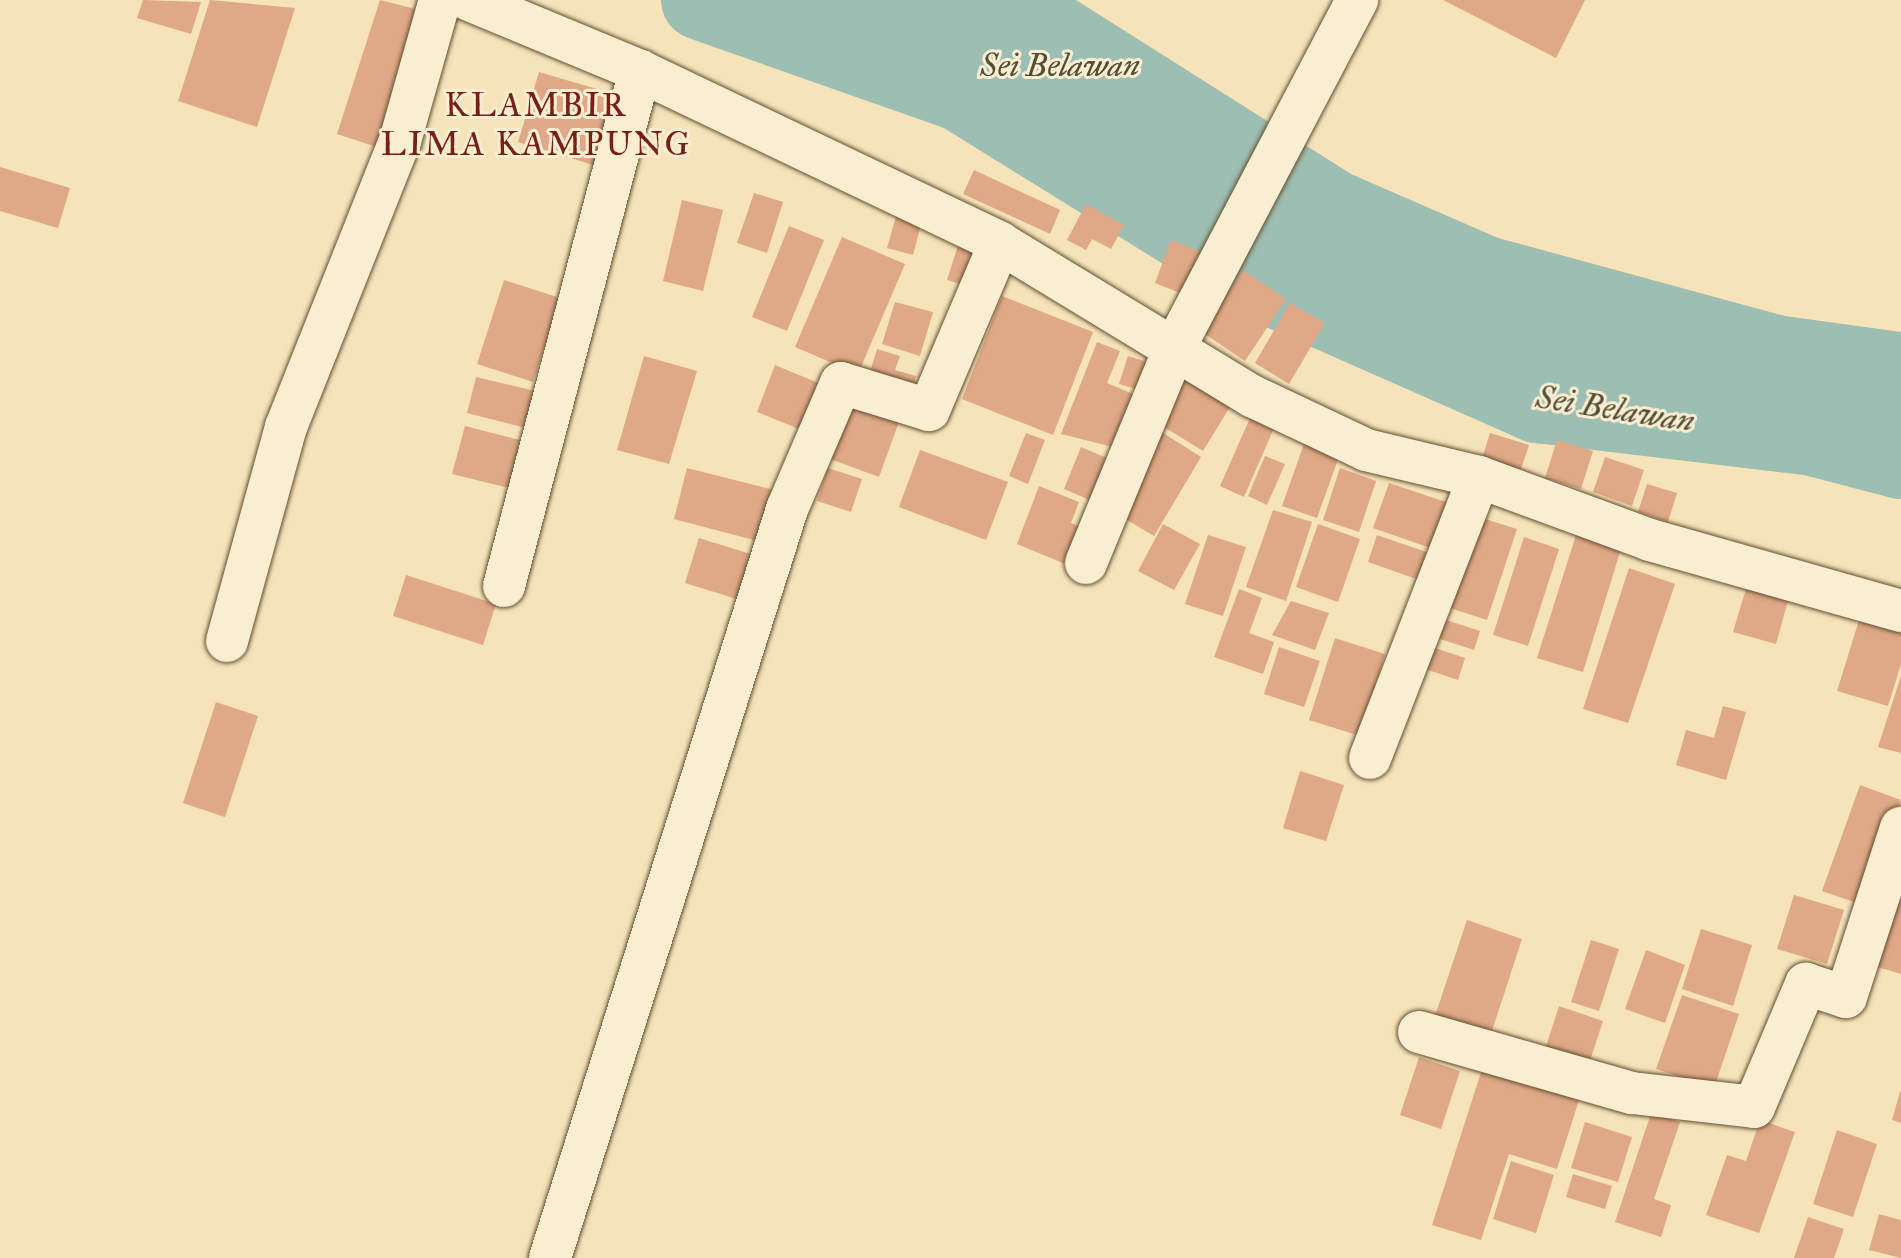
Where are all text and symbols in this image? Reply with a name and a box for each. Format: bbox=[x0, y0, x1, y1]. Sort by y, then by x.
water label: Sei Belawan bbox=[980, 47, 1140, 85]
district label: KLAMBIR LIMA KAMPUNG bbox=[381, 84, 691, 164]
water label: Sei Belawan bbox=[1533, 379, 1697, 441]

